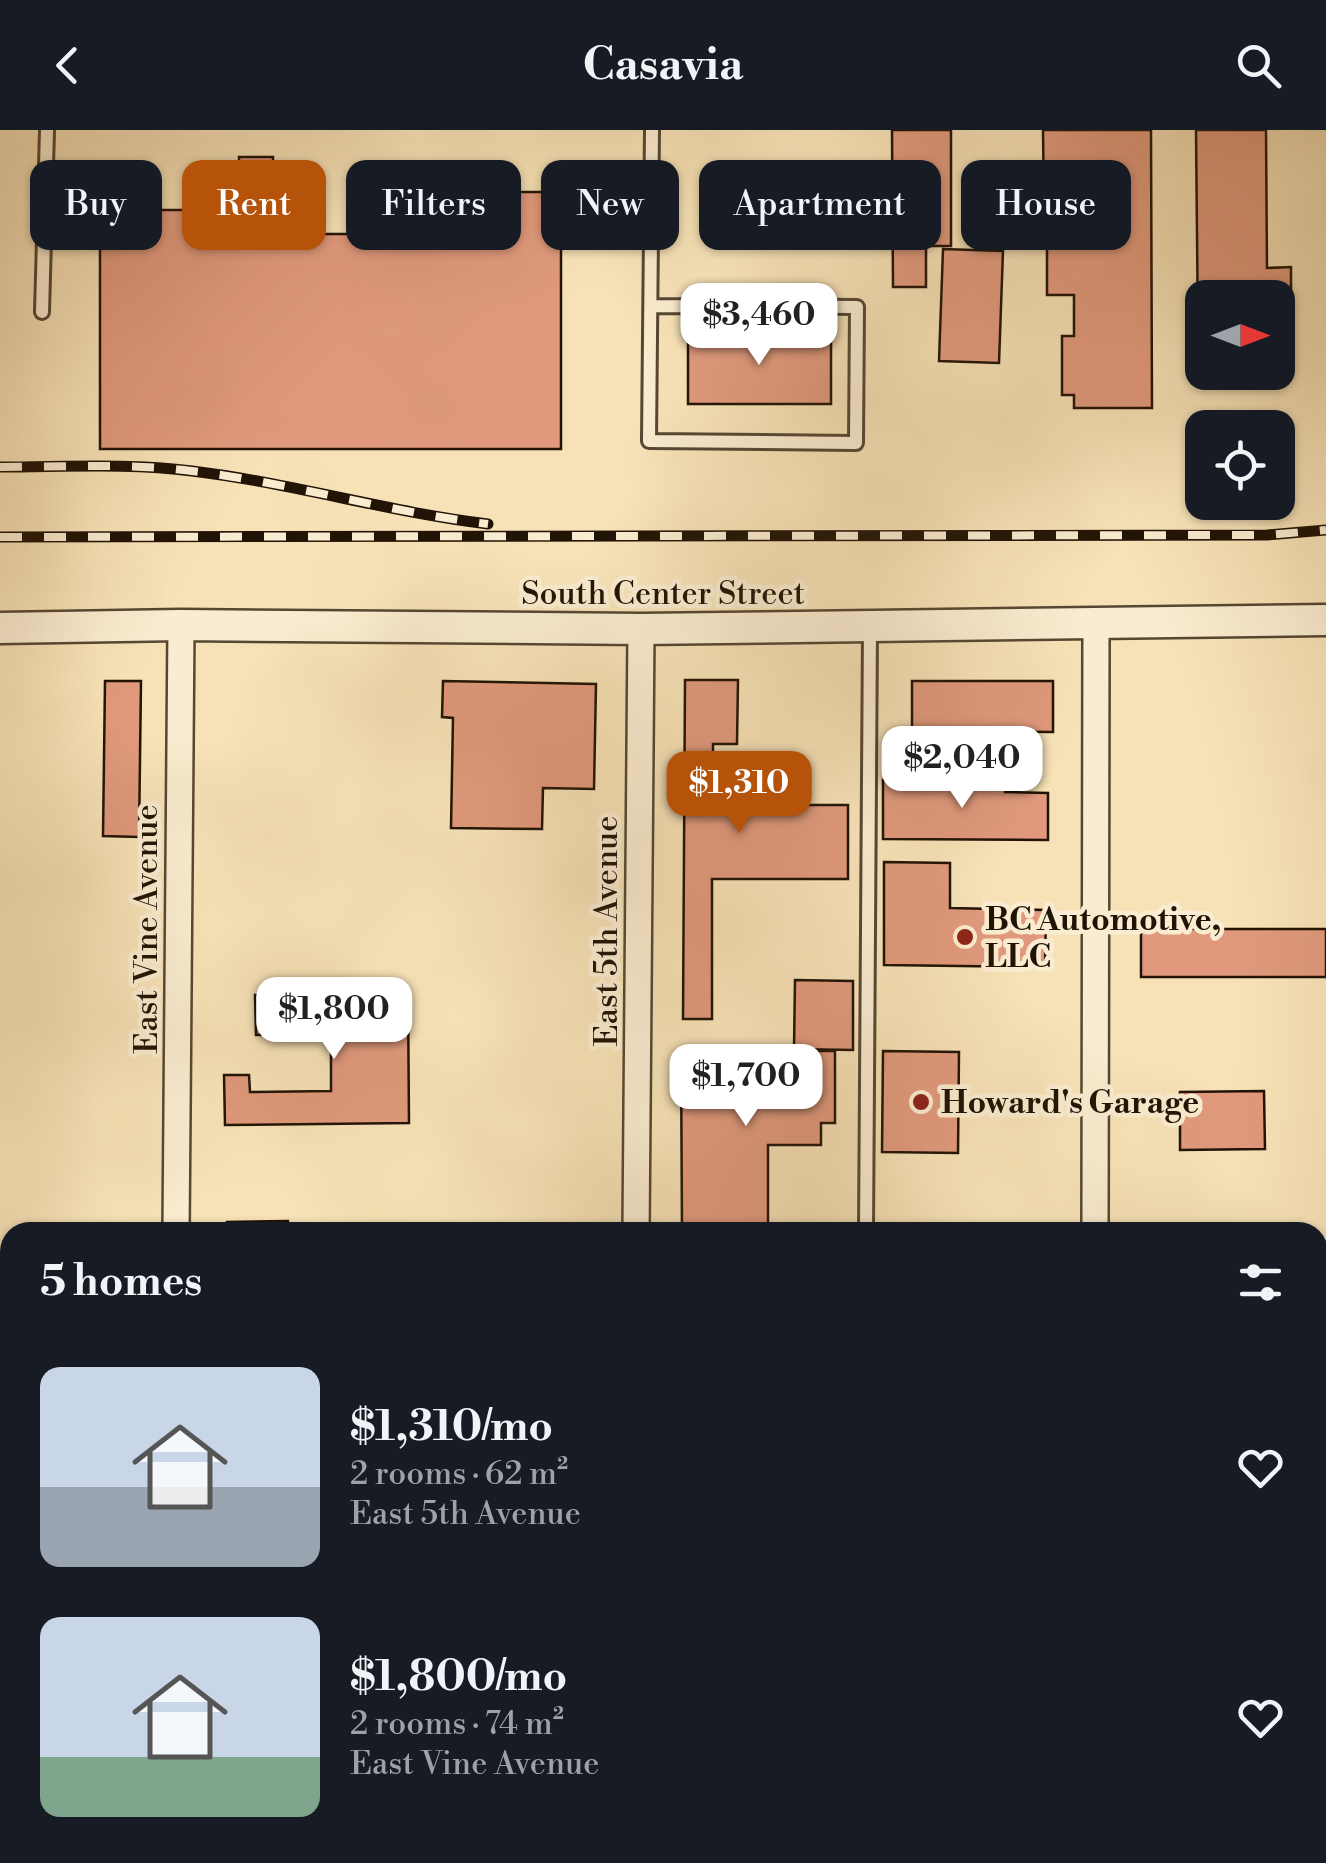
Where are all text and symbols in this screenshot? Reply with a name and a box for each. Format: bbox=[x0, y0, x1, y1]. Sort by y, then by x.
text: Casavia bbox=[583, 37, 743, 94]
icon: back bbox=[40, 38, 95, 93]
icon: search bbox=[1231, 38, 1286, 93]
chip: Buy bbox=[30, 160, 162, 250]
chip: Rent bbox=[182, 160, 326, 250]
chip: Filters bbox=[346, 160, 521, 250]
chip: New bbox=[541, 160, 679, 250]
chip: Apartment bbox=[699, 160, 941, 250]
chip: House bbox=[961, 160, 1131, 250]
north arrow bbox=[1185, 280, 1295, 390]
map controls bbox=[1185, 280, 1295, 520]
pin: $3,460 bbox=[678, 283, 840, 368]
text: $3,460 bbox=[703, 295, 816, 335]
button: locate bbox=[1185, 410, 1295, 520]
street label: South Center Street bbox=[521, 574, 805, 614]
pin: $2,040 bbox=[881, 726, 1043, 811]
text: $2,040 bbox=[904, 738, 1020, 778]
pin: $1,310 bbox=[658, 751, 820, 836]
text: $1,310 bbox=[689, 763, 789, 803]
street label: East Vine Avenue bbox=[127, 804, 167, 1054]
street label: East 5th Avenue bbox=[587, 816, 627, 1046]
place label: BC Automotive, LLC bbox=[985, 900, 1221, 977]
marker: BC Automotive, LLC bbox=[954, 926, 976, 948]
pin: $1,800 bbox=[253, 977, 415, 1062]
text: $1,800 bbox=[278, 989, 390, 1029]
pin: $1,700 bbox=[665, 1044, 827, 1129]
text: $1,700 bbox=[692, 1056, 801, 1096]
place label: Howard's Garage bbox=[941, 1083, 1199, 1123]
marker: Howard's Garage bbox=[910, 1091, 932, 1113]
icon: filters bbox=[1233, 1255, 1288, 1310]
text: 5 homes bbox=[40, 1256, 202, 1309]
text: $1,310/mo bbox=[350, 1401, 553, 1454]
icon: home bbox=[120, 1407, 240, 1527]
icon: heart bbox=[1233, 1440, 1288, 1495]
text: 2 rooms · 62 m² bbox=[350, 1454, 568, 1494]
text: East 5th Avenue bbox=[350, 1494, 581, 1534]
text: $1,800/mo bbox=[350, 1651, 567, 1704]
icon: home bbox=[120, 1657, 240, 1777]
icon: heart bbox=[1233, 1690, 1288, 1745]
text: 2 rooms · 74 m² bbox=[350, 1704, 564, 1744]
text: East Vine Avenue bbox=[350, 1744, 599, 1784]

